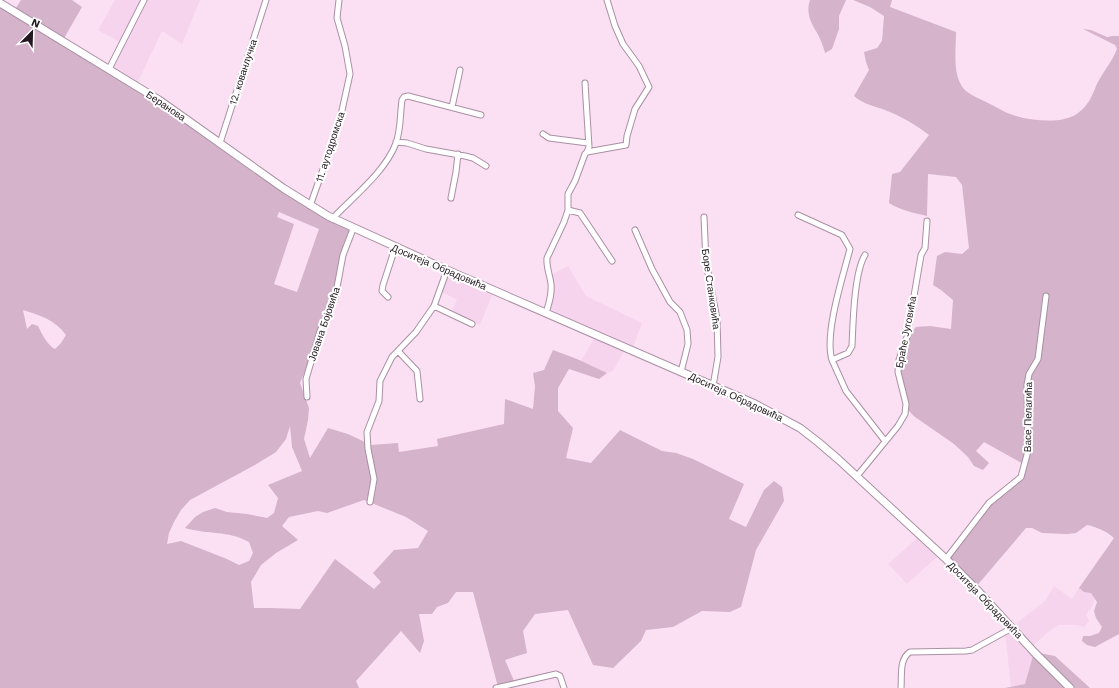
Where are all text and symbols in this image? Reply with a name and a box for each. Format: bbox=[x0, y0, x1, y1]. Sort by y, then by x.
north arrow bbox=[12, 12, 52, 52]
text: N bbox=[29, 16, 42, 31]
street label: 12. кованлучка bbox=[227, 37, 259, 106]
street label: Беранова bbox=[144, 89, 188, 123]
street label: 11. аутодромска bbox=[313, 110, 347, 183]
street label: Доситеја Обрадовића bbox=[390, 242, 489, 292]
street label: Боре Станковића bbox=[700, 248, 722, 331]
street label: Јована Бојовића bbox=[306, 285, 342, 363]
street label: Браће Југовића bbox=[894, 295, 918, 369]
street label: Доситеја Обрадовића bbox=[687, 370, 785, 424]
street label: Васе Пелагића bbox=[1022, 381, 1034, 452]
street label: Доситеја Обрадовића bbox=[946, 559, 1025, 641]

